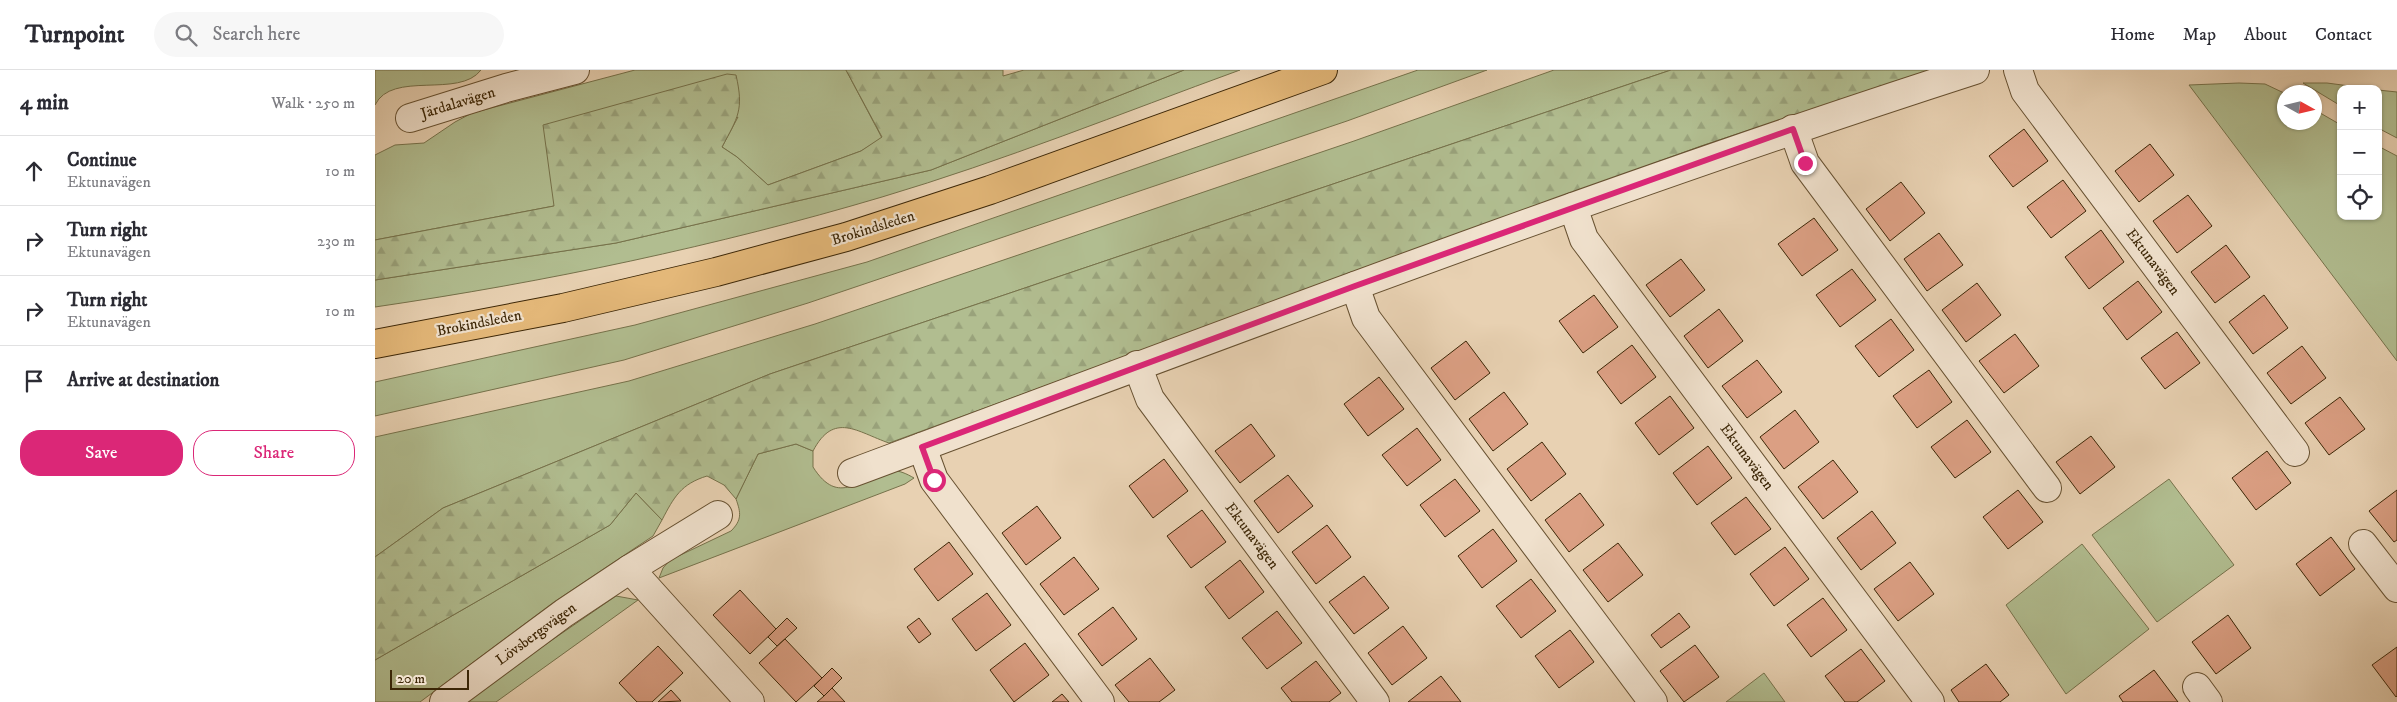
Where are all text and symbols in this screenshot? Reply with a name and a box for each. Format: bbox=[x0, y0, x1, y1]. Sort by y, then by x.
search box bbox=[154, 12, 504, 57]
text: Turnpoint bbox=[25, 20, 124, 50]
icon: search bbox=[172, 21, 200, 49]
text: Search here bbox=[212, 23, 300, 46]
text: Home bbox=[2110, 24, 2155, 46]
text: Map bbox=[2183, 24, 2216, 46]
text: About bbox=[2244, 24, 2287, 46]
text: Contact bbox=[2315, 24, 2372, 46]
street label: Järdalavägen bbox=[417, 83, 498, 124]
north arrow bbox=[2277, 85, 2322, 130]
map controls bbox=[2337, 85, 2382, 220]
button: + bbox=[2337, 85, 2382, 130]
text: 4 min bbox=[20, 90, 69, 116]
text: Walk · 250 m bbox=[271, 93, 355, 113]
button: − bbox=[2337, 130, 2382, 175]
text: Continue bbox=[67, 149, 137, 172]
route end bbox=[1794, 152, 1817, 175]
icon: ahead bbox=[20, 157, 48, 185]
text: 10 m bbox=[325, 161, 355, 181]
text: Ektunavägen bbox=[67, 172, 151, 192]
button: locate bbox=[2337, 175, 2382, 220]
street label: Brokindsleden bbox=[829, 206, 917, 250]
text: Turn right bbox=[67, 219, 147, 242]
street label: Ektunavägen bbox=[2122, 225, 2184, 299]
icon: right bbox=[20, 227, 48, 255]
text: 230 m bbox=[317, 231, 355, 251]
text: Ektunavägen bbox=[67, 242, 151, 262]
text: Turn right bbox=[67, 289, 147, 312]
icon: right bbox=[20, 297, 48, 325]
text: 10 m bbox=[325, 301, 355, 321]
street label: Brokindsleden bbox=[435, 305, 523, 341]
text: Ektunavägen bbox=[67, 312, 151, 332]
icon: arrive bbox=[20, 367, 48, 395]
text: Arrive at destination bbox=[67, 369, 219, 392]
street label: Ektunavägen bbox=[1716, 420, 1778, 494]
button: Save bbox=[20, 430, 183, 476]
button: Share bbox=[193, 430, 355, 476]
route start bbox=[923, 469, 946, 492]
street label: Ektunavägen bbox=[1221, 499, 1283, 573]
street label: Lövsbergsvägen bbox=[492, 598, 580, 670]
scale bar bbox=[390, 667, 469, 690]
text: 20 m bbox=[397, 670, 425, 688]

